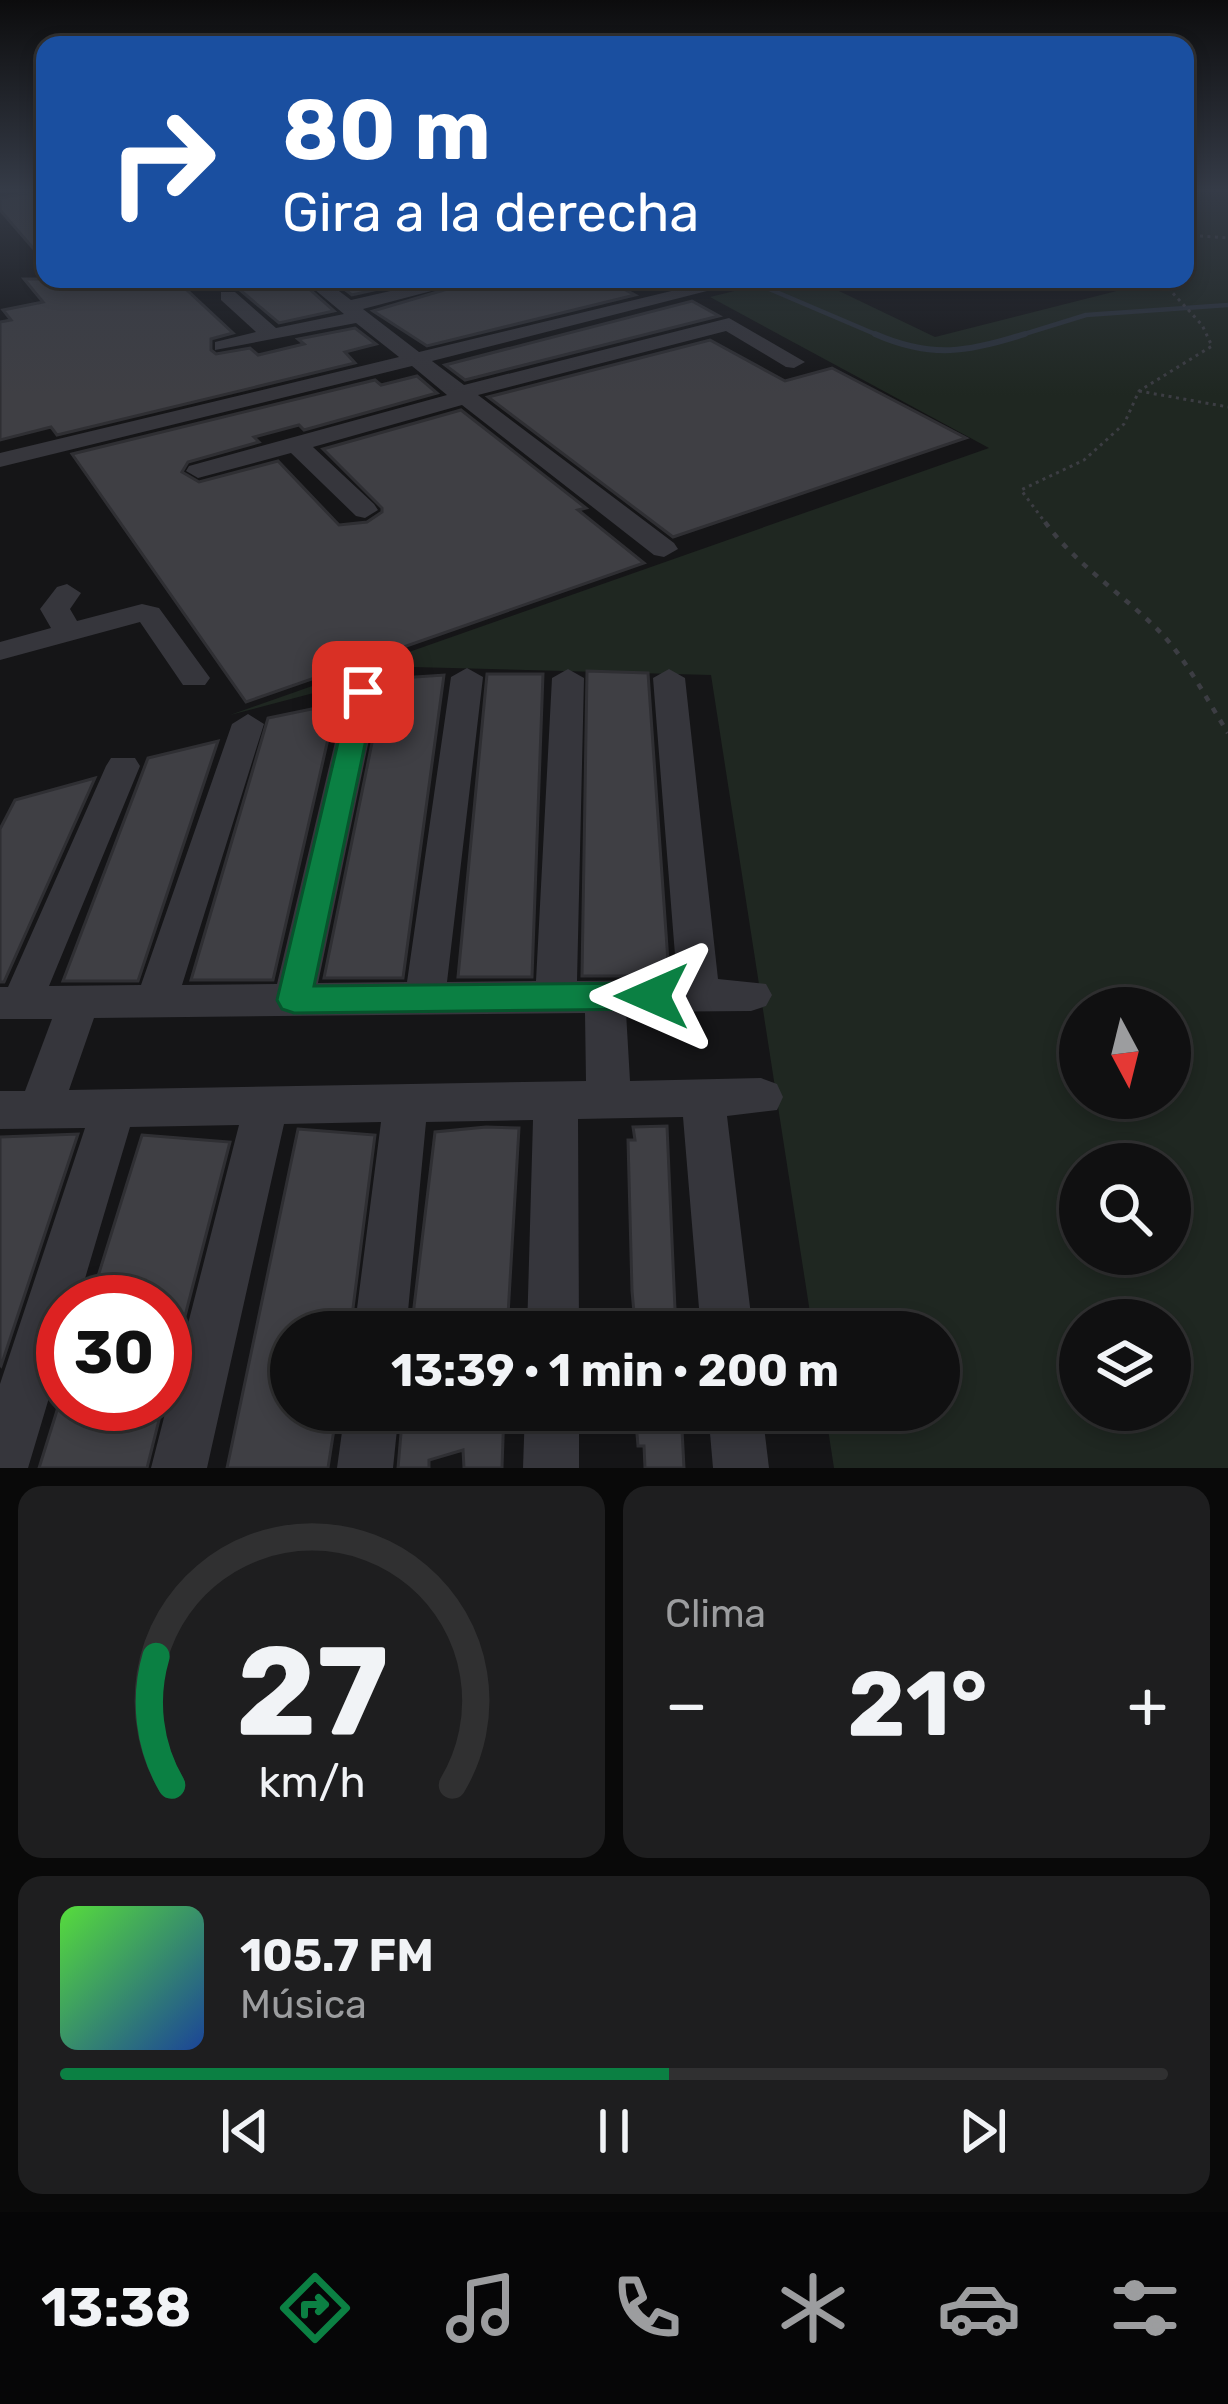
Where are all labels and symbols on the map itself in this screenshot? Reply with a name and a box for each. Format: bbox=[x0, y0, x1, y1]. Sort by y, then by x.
pin bbox=[312, 641, 414, 743]
position arrow bbox=[589, 933, 715, 1059]
north arrow bbox=[1059, 987, 1191, 1119]
speed limit sign: 30 bbox=[36, 1275, 192, 1431]

